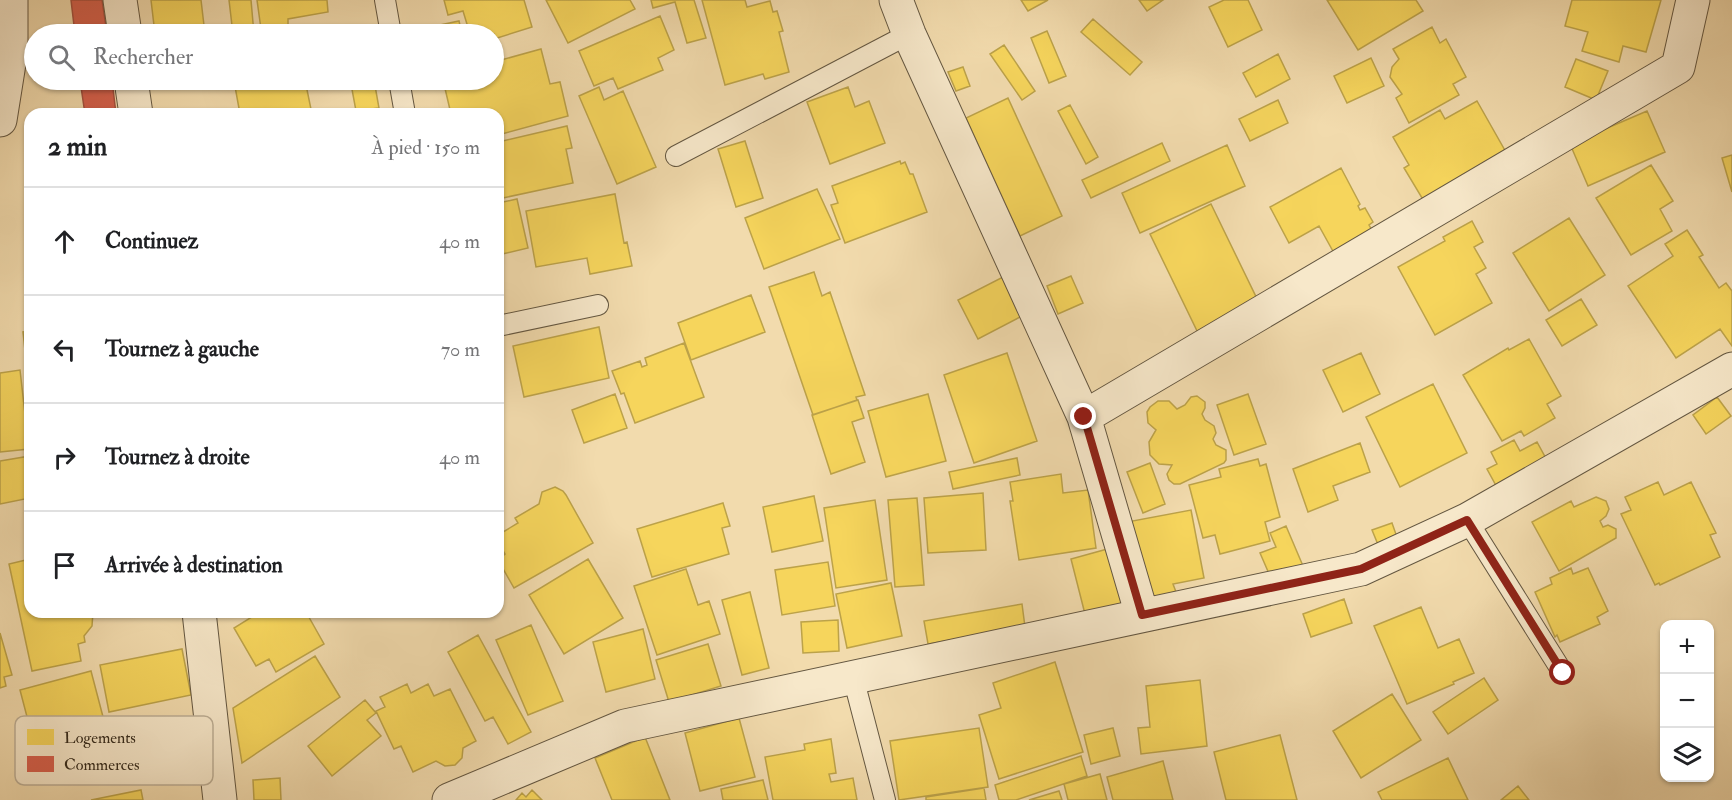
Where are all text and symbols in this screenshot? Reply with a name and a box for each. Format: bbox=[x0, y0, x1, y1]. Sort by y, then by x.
search box bbox=[24, 24, 504, 90]
icon: search bbox=[45, 41, 78, 74]
text: Rechercher bbox=[93, 43, 193, 71]
text: 2 min bbox=[48, 131, 107, 163]
text: À pied · 150 m bbox=[372, 135, 480, 160]
icon: ahead bbox=[48, 225, 81, 258]
text: Continuez bbox=[105, 227, 198, 255]
text: 40 m bbox=[439, 229, 480, 254]
icon: left bbox=[48, 333, 81, 366]
text: Tournez à gauche bbox=[105, 335, 259, 363]
text: 70 m bbox=[441, 337, 480, 362]
route end bbox=[1070, 403, 1096, 429]
icon: right bbox=[48, 441, 81, 474]
text: Tournez à droite bbox=[105, 443, 250, 471]
text: 40 m bbox=[439, 445, 480, 470]
icon: arrive bbox=[48, 549, 81, 582]
text: Arrivée à destination bbox=[105, 551, 283, 579]
map controls bbox=[1660, 620, 1714, 782]
button: + bbox=[1660, 620, 1714, 674]
route start bbox=[1549, 659, 1575, 685]
button: − bbox=[1660, 674, 1714, 728]
legend bbox=[15, 716, 213, 785]
text: Logements bbox=[64, 728, 136, 748]
button: layers bbox=[1660, 728, 1714, 782]
text: Commerces bbox=[64, 755, 139, 775]

